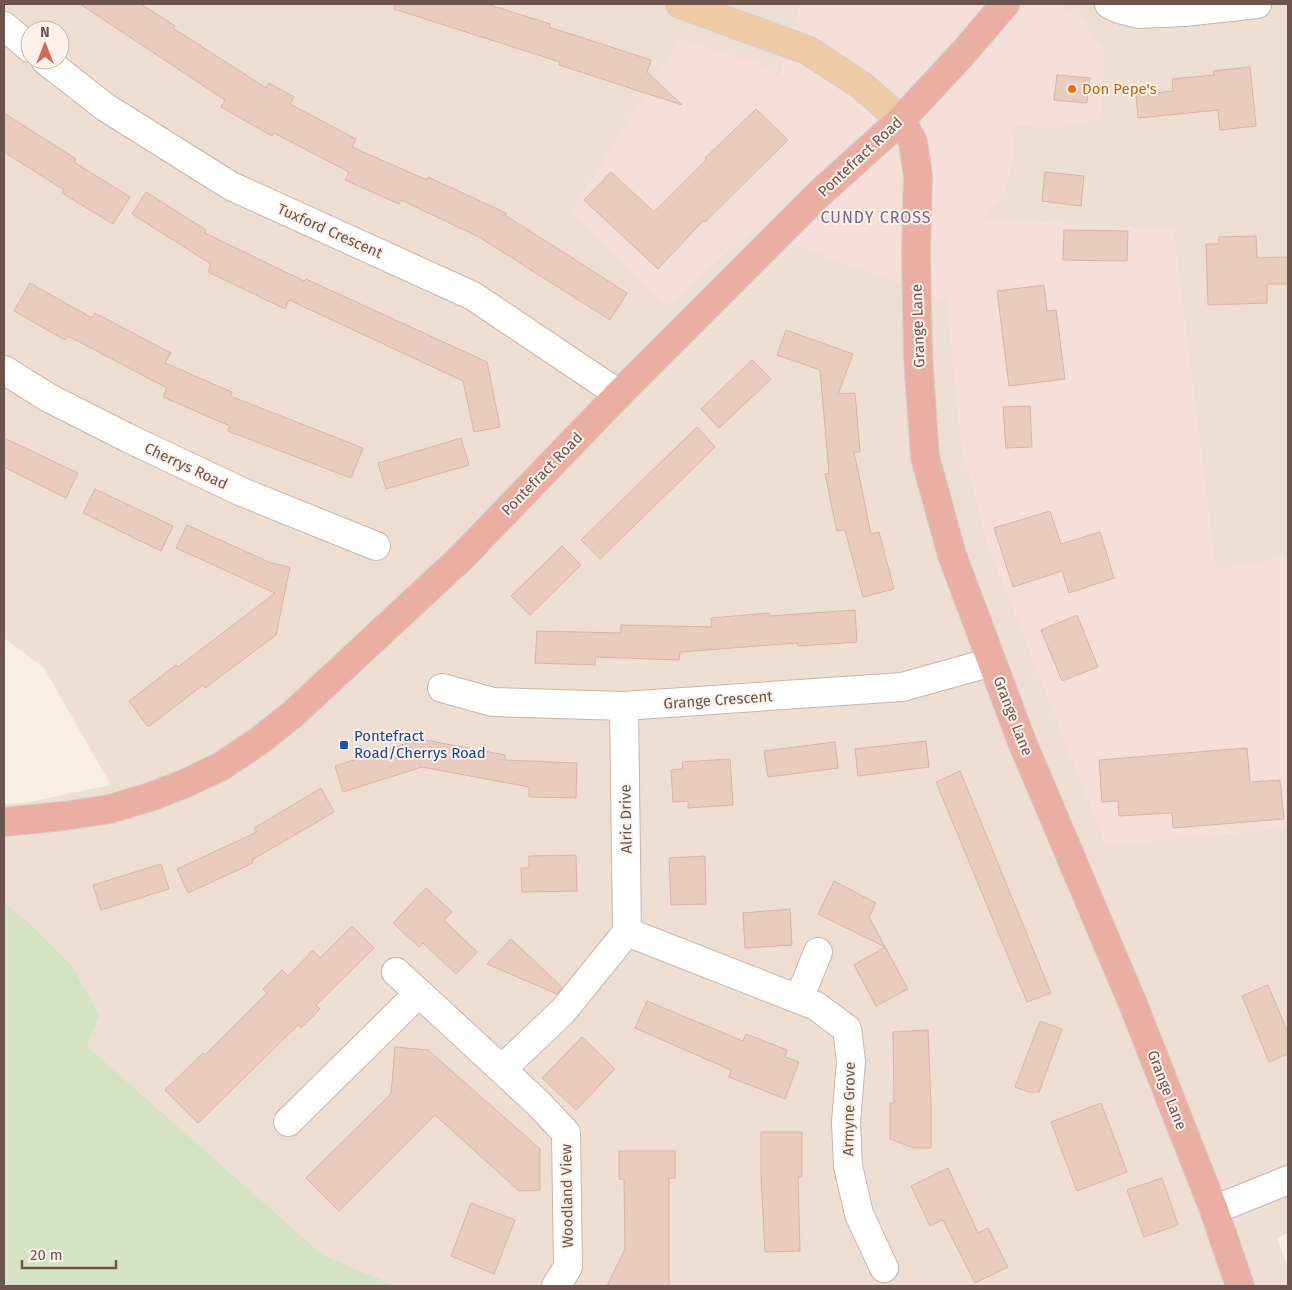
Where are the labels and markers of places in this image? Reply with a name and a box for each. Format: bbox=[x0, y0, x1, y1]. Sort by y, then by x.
place label: Don Pepe's bbox=[1082, 80, 1157, 98]
marker: Don Pepe's bbox=[1066, 83, 1078, 95]
place label: Pontefract Road/Cherrys Road bbox=[354, 727, 486, 762]
marker: Pontefract Road/Cherrys Road bbox=[338, 739, 350, 751]

